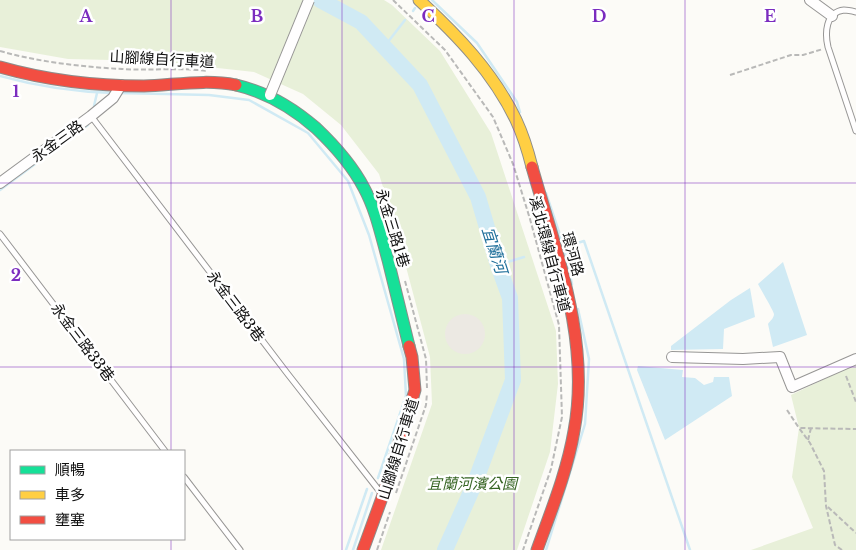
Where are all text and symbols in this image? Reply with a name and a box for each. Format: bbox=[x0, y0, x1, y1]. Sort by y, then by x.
text: A bbox=[79, 6, 94, 26]
text: B bbox=[251, 6, 264, 26]
text: C bbox=[421, 6, 435, 26]
text: D bbox=[592, 6, 606, 26]
text: E bbox=[764, 6, 776, 26]
street label: 山腳線自行車道 bbox=[109, 47, 215, 71]
text: 1 bbox=[13, 81, 20, 101]
street label: 永金三路 bbox=[27, 116, 87, 166]
street label: 永金三路1巷 bbox=[372, 186, 414, 270]
street label: 溪北環線自行車道 bbox=[525, 194, 575, 314]
water label: 宜蘭河 bbox=[478, 224, 513, 279]
street label: 環河路 bbox=[558, 230, 588, 278]
text: 2 bbox=[11, 265, 21, 285]
street label: 永金三路3巷 bbox=[203, 267, 269, 345]
street label: 永金三路33巷 bbox=[47, 299, 119, 385]
street label: 山腳線自行車道 bbox=[374, 396, 422, 502]
legend bbox=[10, 450, 185, 540]
text: 順暢 bbox=[55, 460, 85, 479]
park label: 宜蘭河濱公園 bbox=[427, 474, 519, 493]
text: 車多 bbox=[55, 485, 85, 504]
text: 壅塞 bbox=[55, 510, 85, 529]

